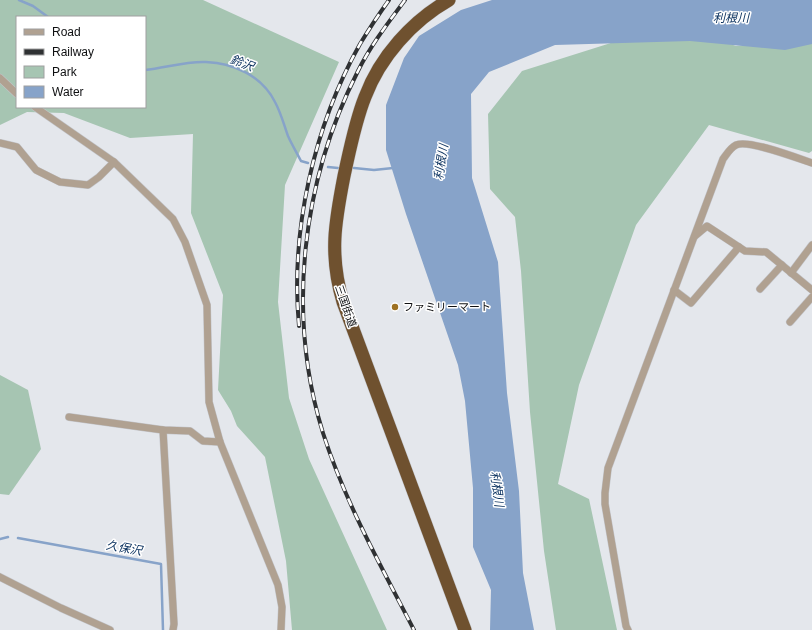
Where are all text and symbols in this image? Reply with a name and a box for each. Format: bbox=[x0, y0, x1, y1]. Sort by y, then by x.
water label: 利根川 bbox=[713, 11, 751, 25]
legend bbox=[16, 16, 146, 108]
text: Road bbox=[52, 25, 81, 39]
text: Railway bbox=[52, 45, 94, 59]
water label: 鈴沢 bbox=[228, 52, 258, 75]
text: Park bbox=[52, 65, 78, 79]
text: Water bbox=[52, 85, 84, 99]
water label: 利根川 bbox=[431, 141, 451, 181]
street label: 三国街道 bbox=[333, 283, 359, 329]
place label: ファミリーマート bbox=[403, 301, 491, 313]
marker: ファミリーマート bbox=[390, 302, 400, 312]
water label: 利根川 bbox=[488, 470, 507, 510]
water label: 久保沢 bbox=[105, 538, 145, 558]

